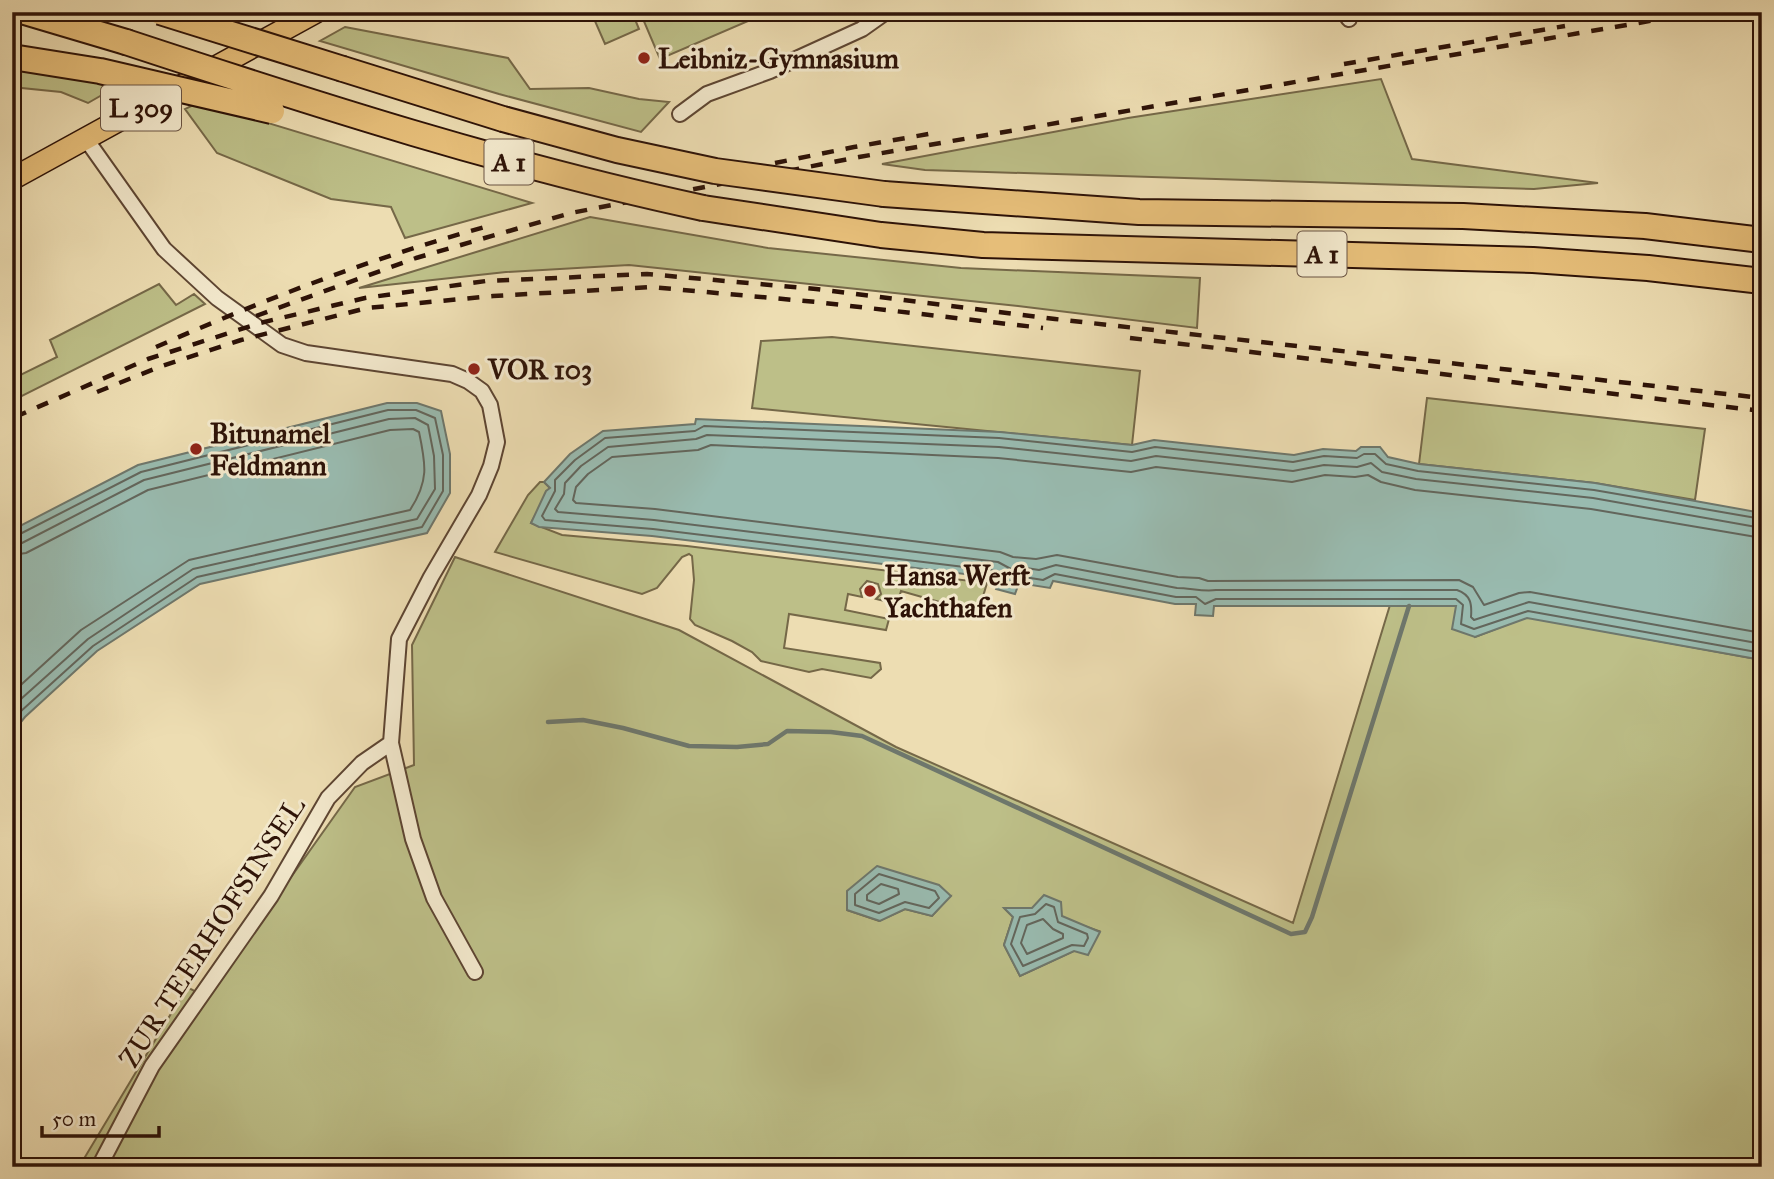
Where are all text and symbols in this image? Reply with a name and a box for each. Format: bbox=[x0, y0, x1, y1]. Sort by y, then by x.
place label: Leibniz-Gymnasium bbox=[658, 41, 899, 76]
marker: Leibniz-Gymnasium bbox=[636, 50, 652, 66]
road number: L 309 bbox=[101, 86, 181, 130]
road number: A 1 bbox=[484, 140, 534, 184]
road number: A 1 bbox=[1298, 232, 1346, 276]
place label: VOR 103 bbox=[487, 352, 592, 387]
marker: VOR 103 bbox=[466, 361, 482, 377]
place label: Bitunamel Feldmann bbox=[210, 416, 331, 483]
marker: Bitunamel Feldmann bbox=[188, 441, 204, 457]
place label: Hansa Werft Yachthafen bbox=[883, 558, 1030, 625]
marker: Hansa Werft Yachthafen bbox=[862, 583, 878, 599]
street label: ZUR TEERHOFSINSEL bbox=[111, 790, 313, 1074]
scale bar bbox=[42, 1095, 159, 1139]
text: 50 m bbox=[52, 1106, 97, 1132]

